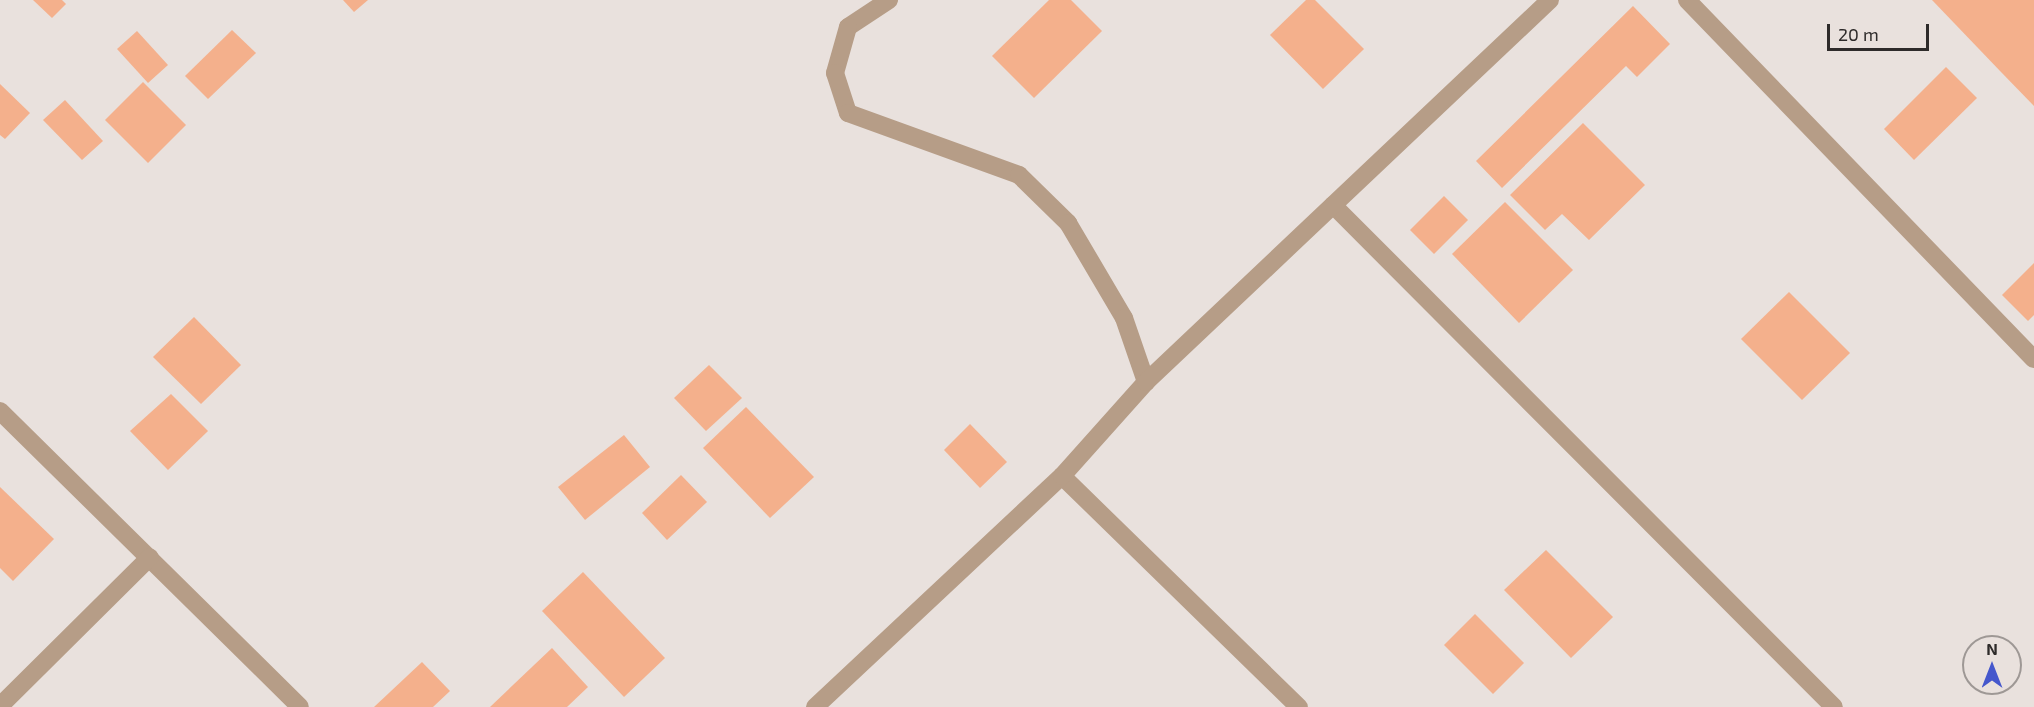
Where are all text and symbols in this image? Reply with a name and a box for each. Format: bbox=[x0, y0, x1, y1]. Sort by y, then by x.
scale bar bbox=[1830, 12, 1932, 50]
text: 20 m bbox=[1838, 23, 1879, 45]
north arrow bbox=[1962, 635, 2022, 695]
text: N bbox=[1986, 639, 1998, 658]

